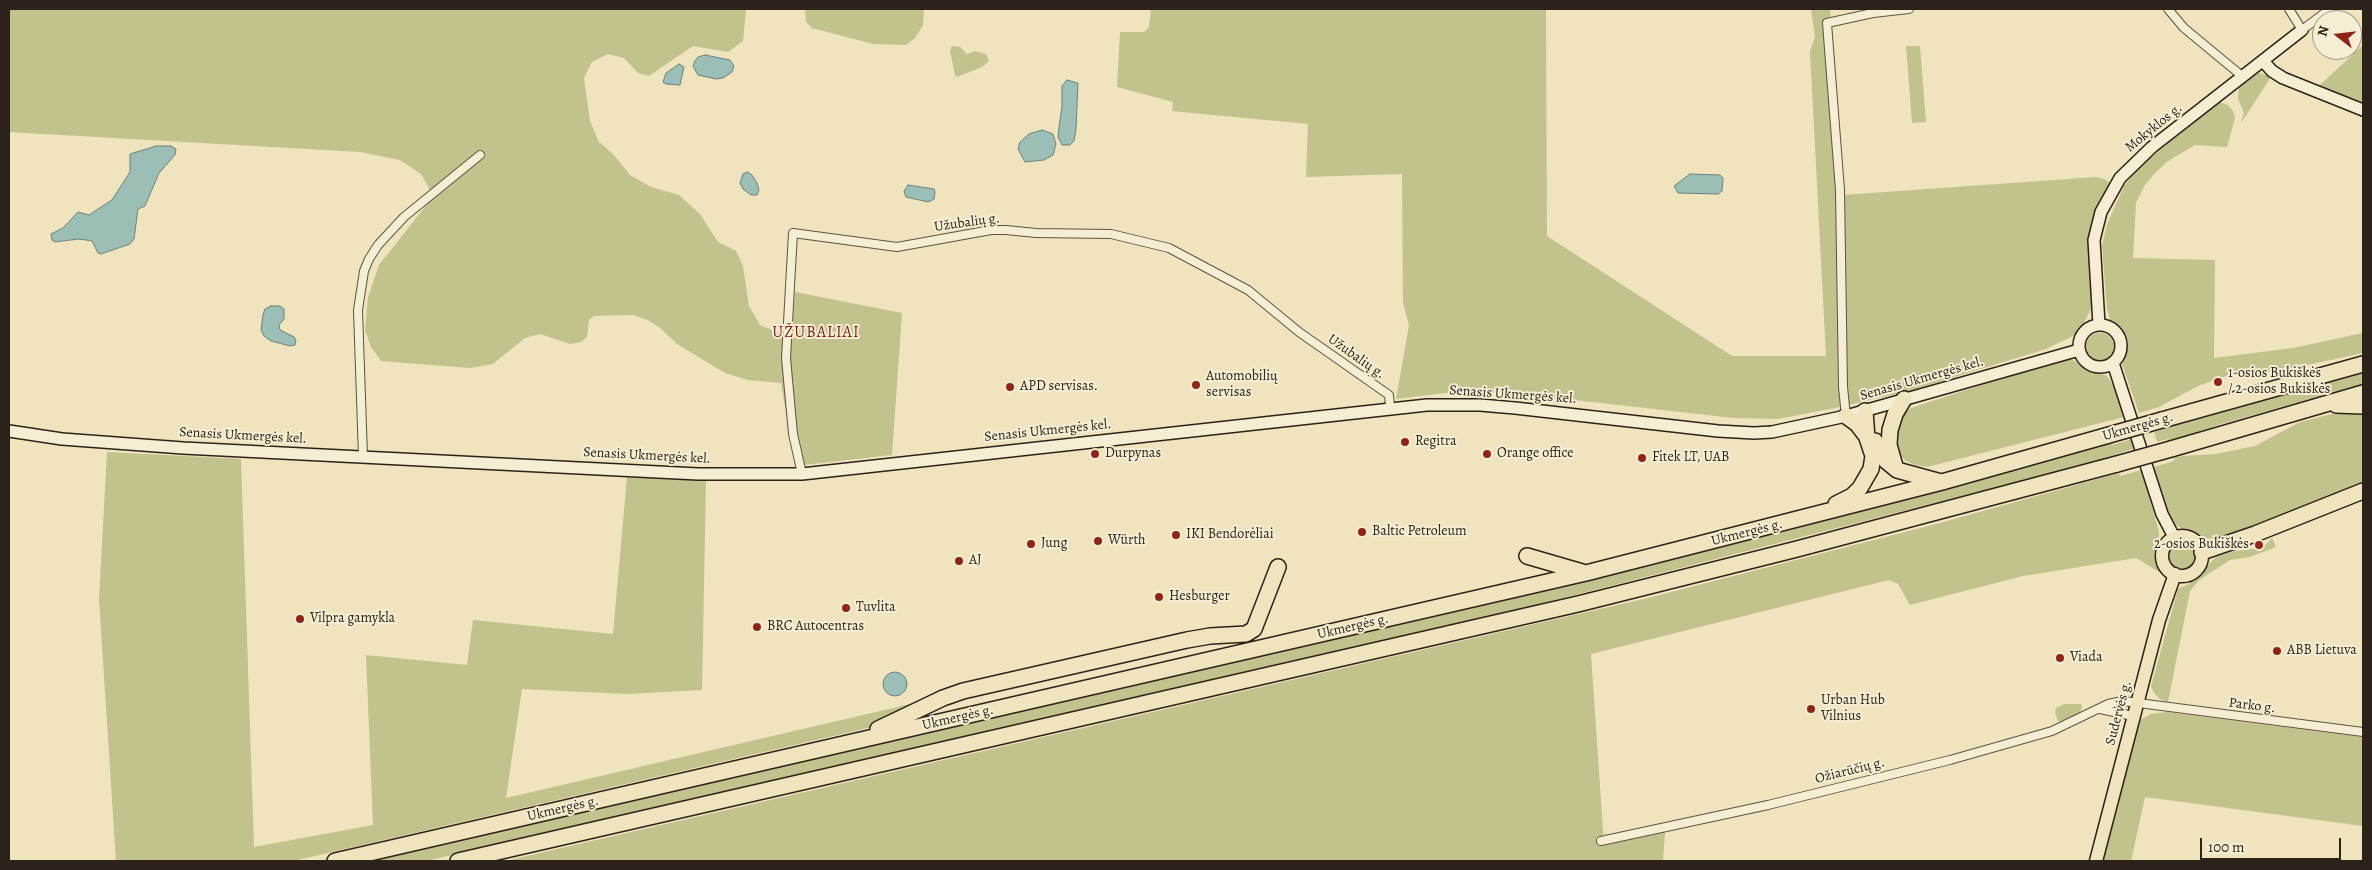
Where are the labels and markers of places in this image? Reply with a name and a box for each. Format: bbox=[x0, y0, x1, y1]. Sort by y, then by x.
place label: 1-osios Bukiškės / 2-osios Bukiškės bbox=[2228, 366, 2330, 398]
place label: Automobilių servisas bbox=[1206, 369, 1278, 402]
marker: 1-osios Bukiškės / 2-osios Bukiškės bbox=[2212, 376, 2224, 388]
place label: APD servisas. bbox=[1020, 379, 1098, 395]
marker: Automobilių servisas bbox=[1190, 379, 1202, 391]
marker: APD servisas. bbox=[1004, 381, 1016, 393]
place label: Regitra bbox=[1415, 434, 1457, 450]
marker: Regitra bbox=[1399, 436, 1411, 448]
place label: Durpynas bbox=[1105, 446, 1161, 462]
place label: Orange office bbox=[1497, 446, 1574, 462]
marker: Durpynas bbox=[1089, 448, 1101, 460]
marker: Orange office bbox=[1481, 448, 1493, 460]
place label: Fitek LT, UAB bbox=[1652, 450, 1729, 466]
marker: Fitek LT, UAB bbox=[1636, 452, 1648, 464]
place label: Baltic Petroleum bbox=[1372, 524, 1467, 540]
marker: Baltic Petroleum bbox=[1356, 526, 1368, 538]
place label: IKI Bendorėliai bbox=[1186, 527, 1274, 543]
marker: IKI Bendorėliai bbox=[1170, 529, 1182, 541]
place label: Würth bbox=[1108, 533, 1145, 549]
marker: Würth bbox=[1092, 535, 1104, 547]
place label: Jung bbox=[1041, 536, 1067, 552]
place label: 2-osios Bukiškės bbox=[2154, 537, 2249, 553]
marker: Jung bbox=[1025, 538, 1037, 550]
marker: 2-osios Bukiškės bbox=[2253, 539, 2265, 551]
place label: AJ bbox=[969, 553, 982, 569]
marker: AJ bbox=[953, 555, 965, 567]
place label: Hesburger bbox=[1169, 589, 1230, 605]
marker: Hesburger bbox=[1153, 591, 1165, 603]
place label: Tuvlita bbox=[856, 600, 896, 616]
marker: Tuvlita bbox=[840, 602, 852, 614]
place label: Vilpra gamykla bbox=[310, 611, 395, 627]
marker: Vilpra gamykla bbox=[294, 613, 306, 625]
place label: BRC Autocentras bbox=[767, 619, 864, 635]
marker: BRC Autocentras bbox=[751, 621, 763, 633]
place label: ABB Lietuva bbox=[2287, 643, 2357, 659]
marker: ABB Lietuva bbox=[2271, 645, 2283, 657]
place label: Viada bbox=[2070, 650, 2102, 666]
marker: Viada bbox=[2054, 652, 2066, 664]
place label: Urban Hub Vilnius bbox=[1821, 693, 1885, 726]
marker: Urban Hub Vilnius bbox=[1805, 703, 1817, 715]

